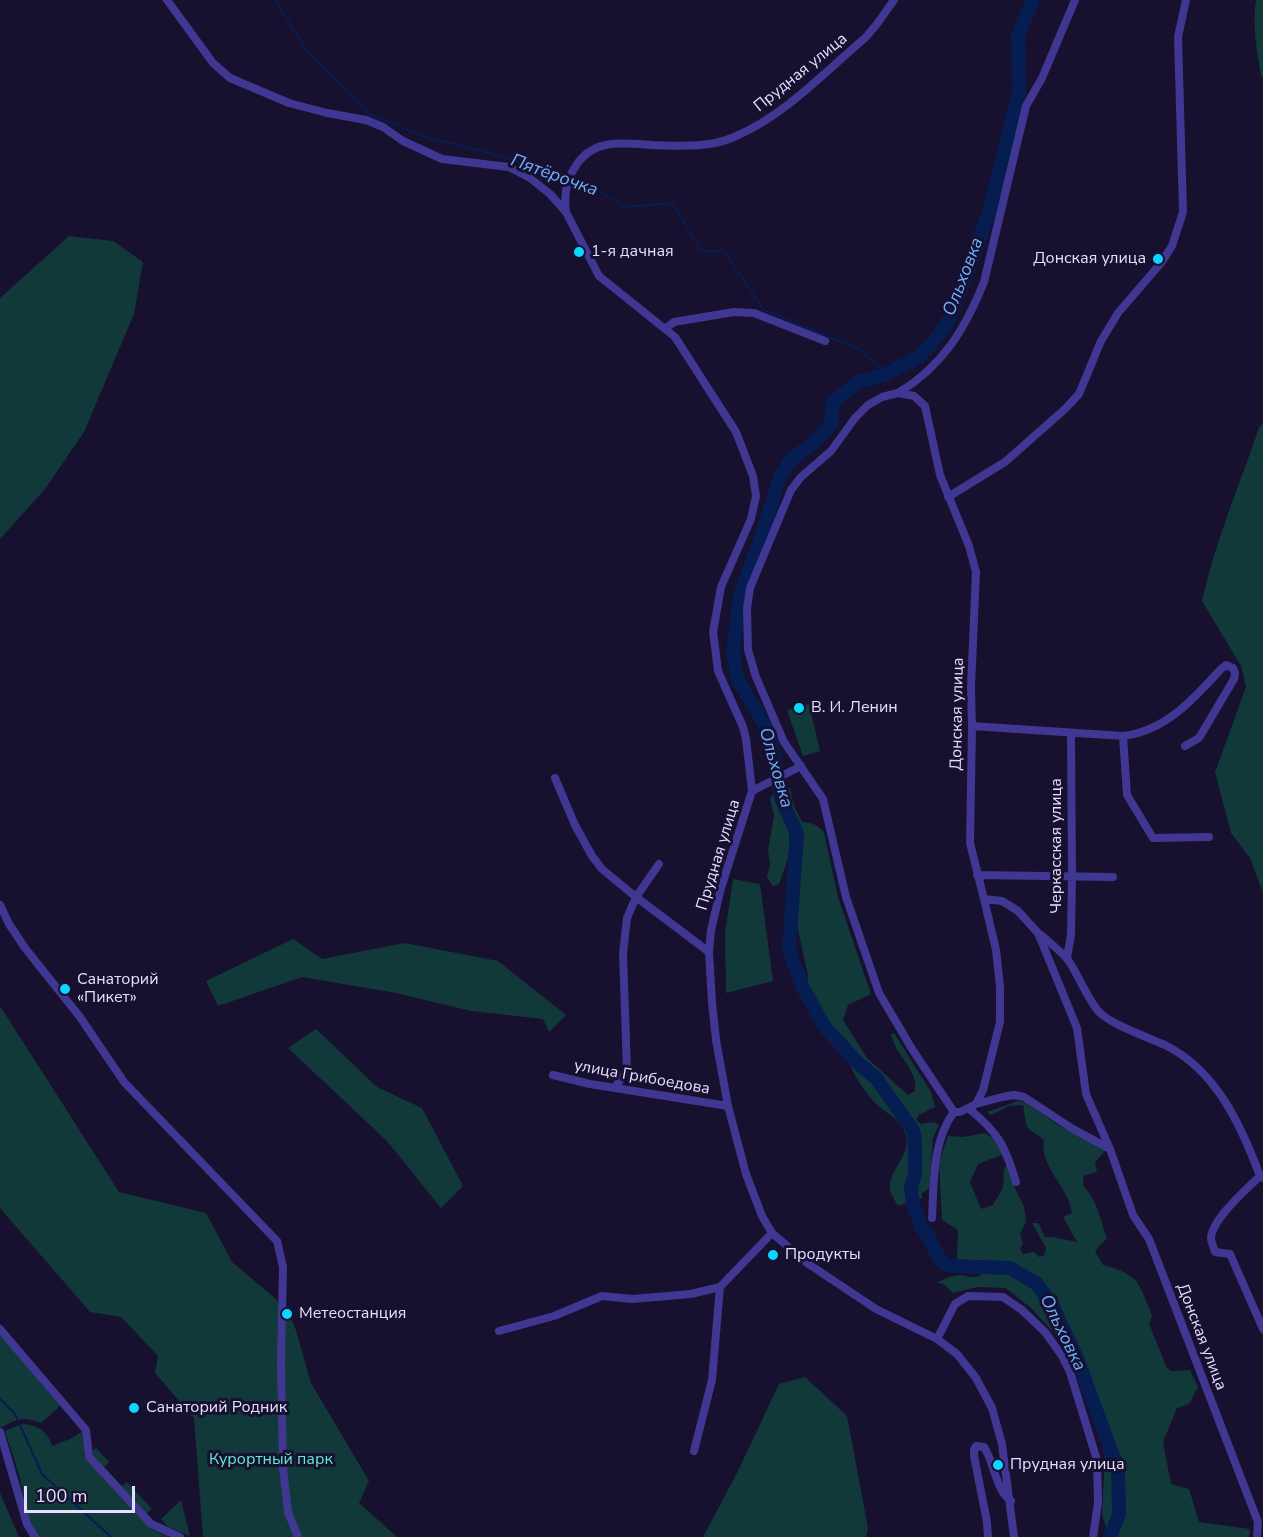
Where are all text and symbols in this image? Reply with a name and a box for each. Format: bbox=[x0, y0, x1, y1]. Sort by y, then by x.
street label: Прудная улица bbox=[750, 30, 852, 116]
water label: Пятёрочка bbox=[508, 150, 600, 202]
water label: Ольховка bbox=[939, 235, 989, 319]
place label: 1-я дачная bbox=[591, 242, 674, 262]
marker: 1-я дачная bbox=[572, 245, 586, 259]
place label: Донская улица bbox=[1033, 249, 1146, 269]
marker: Донская улица bbox=[1151, 252, 1165, 266]
street label: Донская улица bbox=[947, 657, 969, 771]
place label: В. И. Ленин bbox=[811, 698, 898, 718]
marker: В. И. Ленин bbox=[792, 701, 806, 715]
water label: Ольховка bbox=[753, 725, 797, 811]
street label: Черкасская улица bbox=[1047, 778, 1067, 914]
street label: Прудная улица bbox=[693, 797, 745, 913]
place label: Санаторий «Пикет» bbox=[77, 970, 159, 1008]
marker: Санаторий «Пикет» bbox=[58, 982, 72, 996]
street label: улица Грибоедова bbox=[573, 1057, 711, 1099]
place label: Продукты bbox=[785, 1245, 861, 1265]
marker: Продукты bbox=[766, 1248, 780, 1262]
street label: Донская улица bbox=[1172, 1281, 1230, 1393]
water label: Ольховка bbox=[1034, 1291, 1090, 1375]
place label: Метеостанция bbox=[299, 1304, 406, 1324]
marker: Метеостанция bbox=[280, 1307, 294, 1321]
place label: Санаторий Родник bbox=[146, 1398, 287, 1418]
marker: Санаторий Родник bbox=[127, 1401, 141, 1415]
park label: Курортный парк bbox=[209, 1450, 333, 1470]
place label: Прудная улица bbox=[1010, 1455, 1125, 1475]
marker: Прудная улица bbox=[991, 1458, 1005, 1472]
scale bar bbox=[27, 1474, 138, 1512]
text: 100 m bbox=[35, 1484, 87, 1508]

